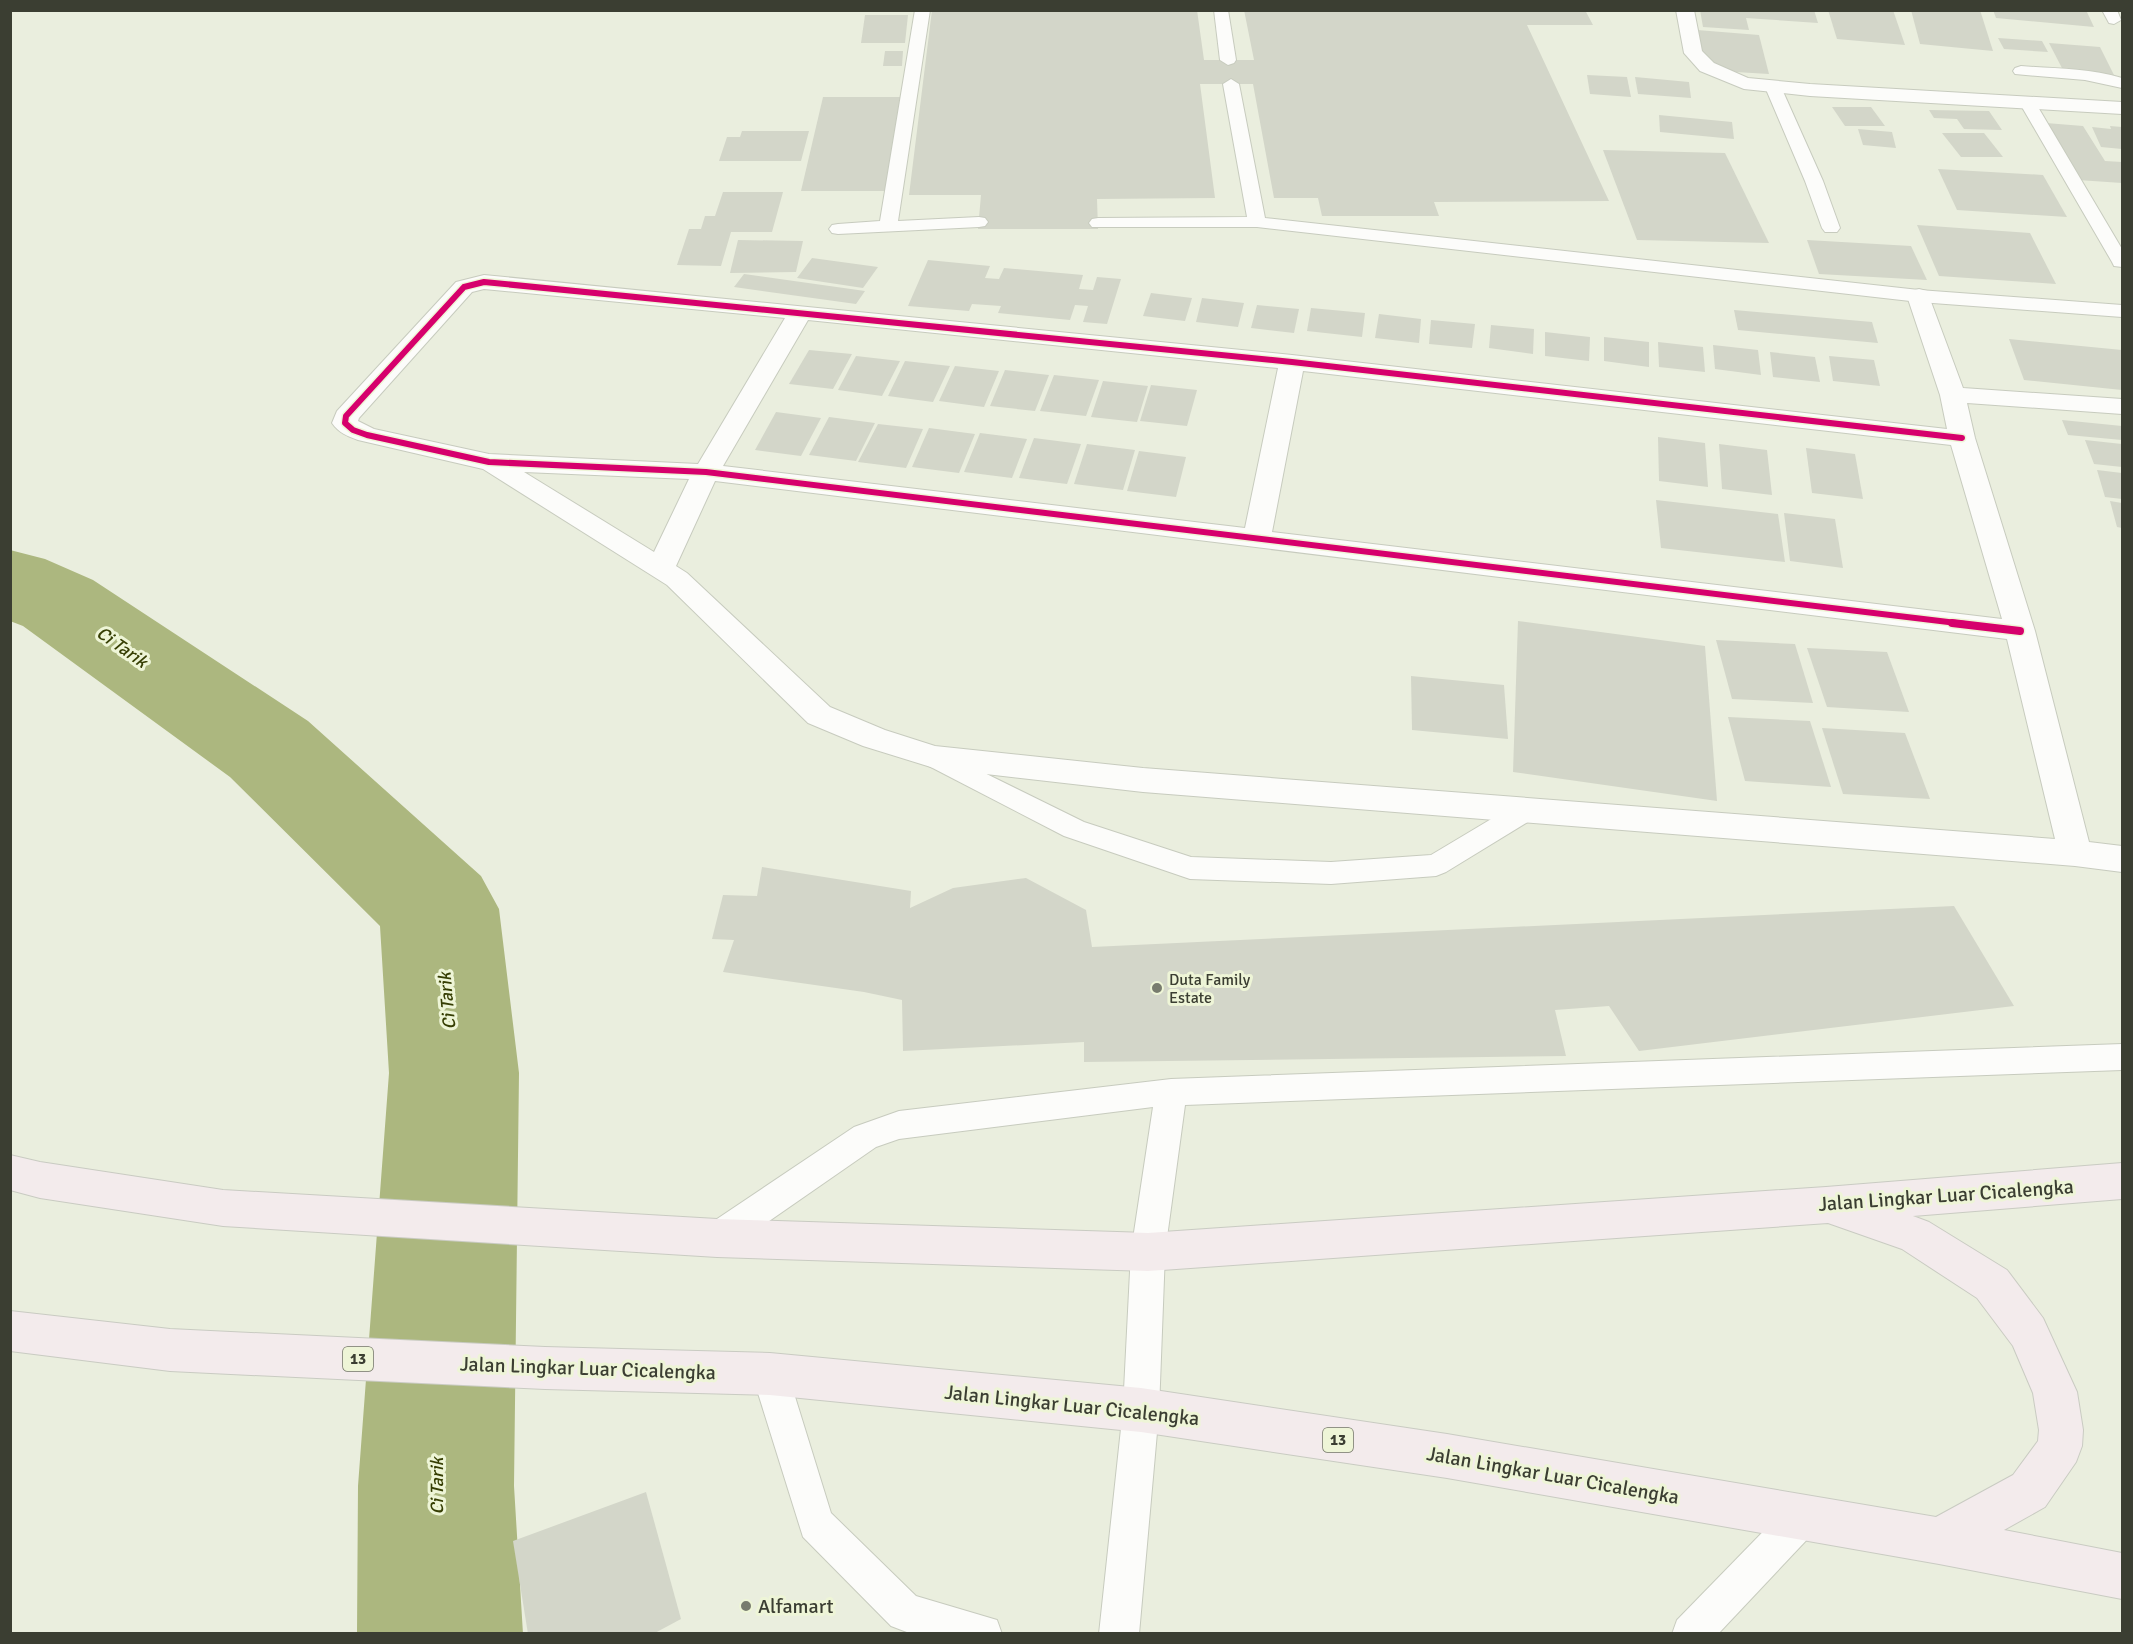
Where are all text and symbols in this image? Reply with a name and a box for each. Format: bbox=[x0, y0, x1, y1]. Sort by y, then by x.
water label: Ci Tarik bbox=[92, 622, 153, 674]
water label: Ci Tarik bbox=[433, 970, 460, 1030]
place label: Duta Family Estate bbox=[1169, 970, 1251, 1008]
marker: Duta Family Estate bbox=[1150, 981, 1164, 995]
street label: Jalan Lingkar Luar Cicalengka bbox=[1817, 1174, 2075, 1217]
road number: 13 bbox=[343, 1347, 373, 1371]
street label: Jalan Lingkar Luar Cicalengka bbox=[460, 1352, 716, 1385]
street label: Jalan Lingkar Luar Cicalengka bbox=[943, 1380, 1201, 1431]
road number: 13 bbox=[1323, 1428, 1353, 1452]
street label: Jalan Lingkar Luar Cicalengka bbox=[1425, 1441, 1681, 1510]
water label: Ci Tarik bbox=[426, 1455, 448, 1515]
place label: Alfamart bbox=[758, 1594, 833, 1619]
marker: Alfamart bbox=[739, 1599, 753, 1613]

